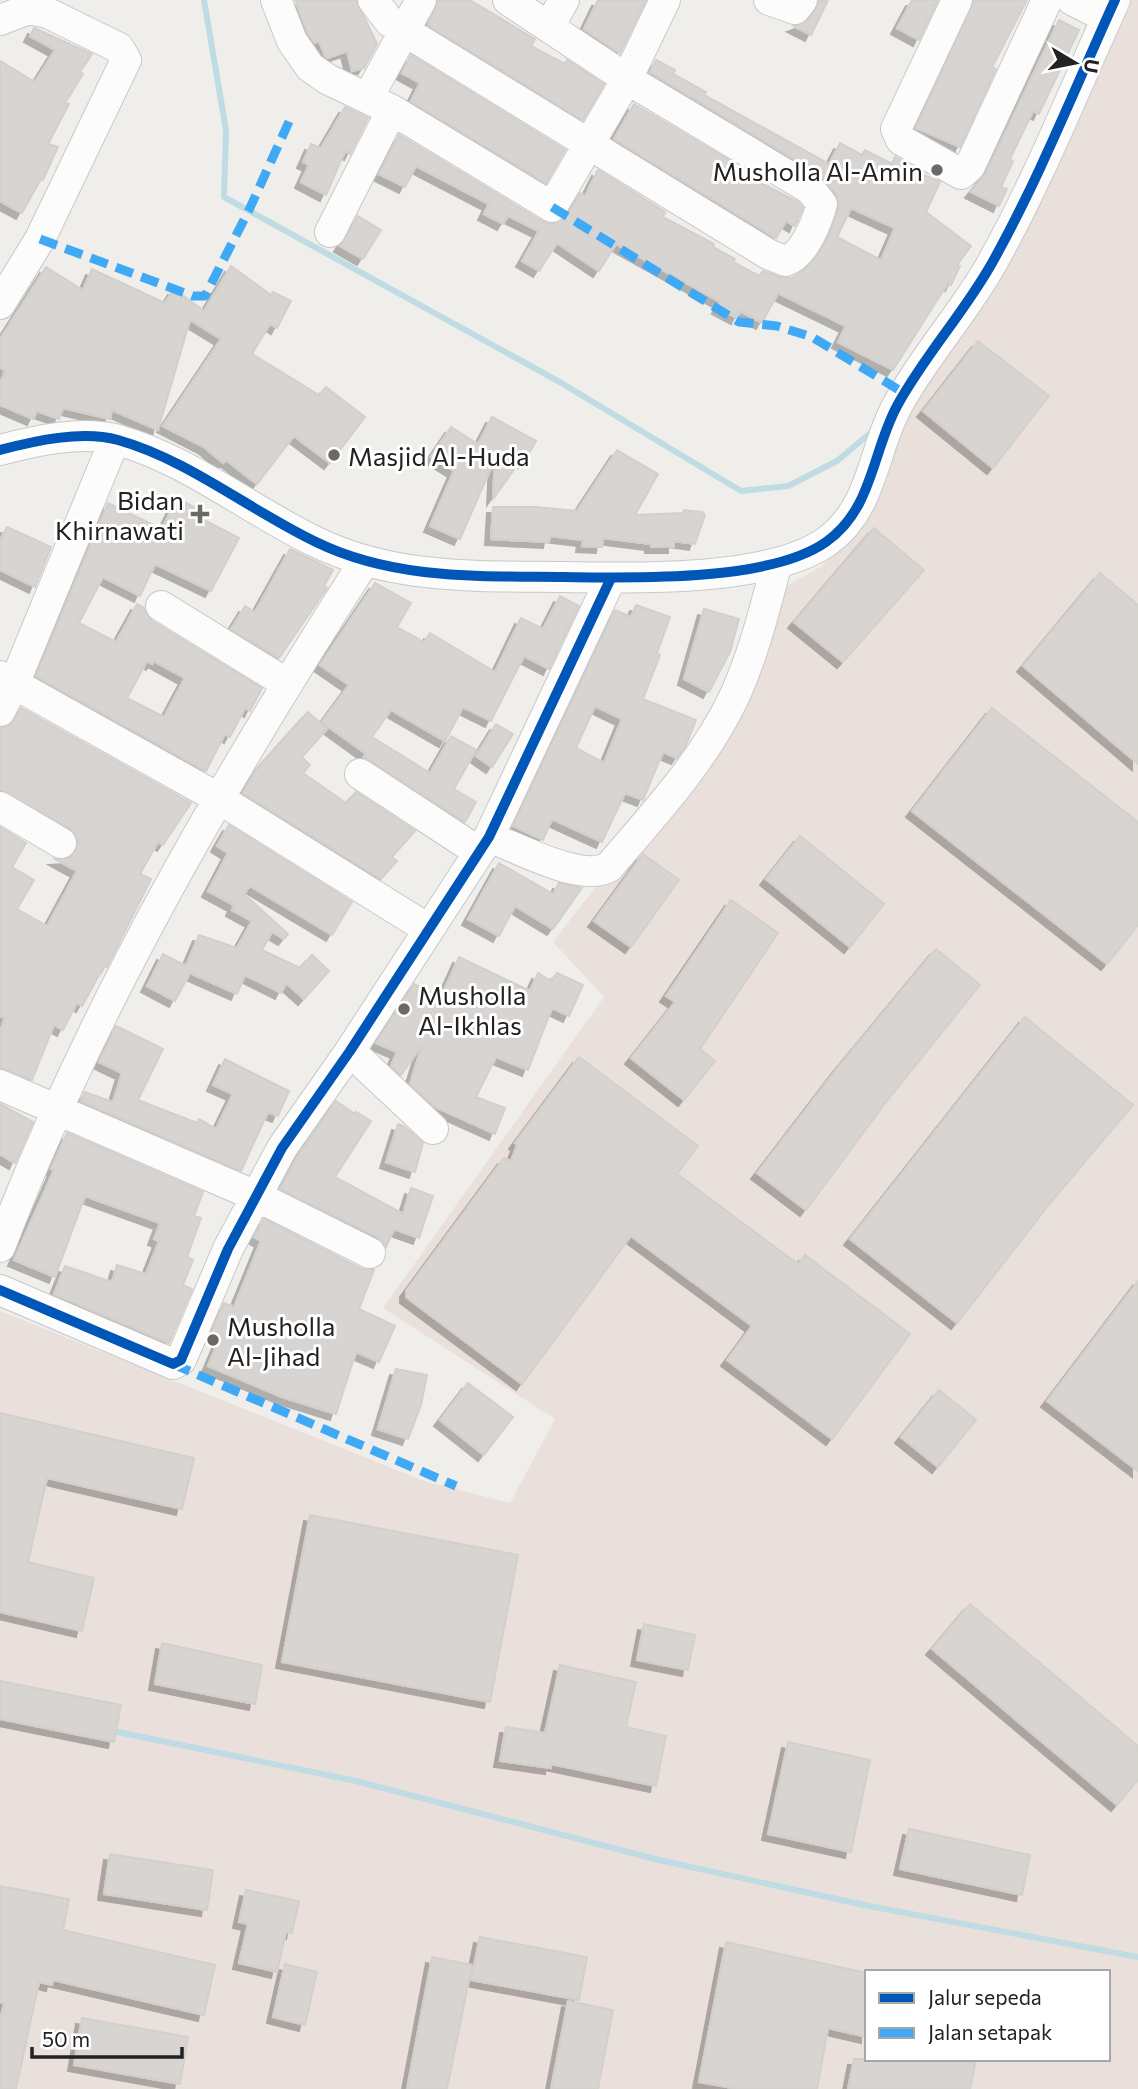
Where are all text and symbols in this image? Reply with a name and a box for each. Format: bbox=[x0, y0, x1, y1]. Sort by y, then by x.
north arrow bbox=[1040, 28, 1110, 98]
text: U bbox=[1080, 57, 1105, 75]
place label: Musholla Al-Amin bbox=[712, 155, 923, 186]
marker: Musholla Al-Amin bbox=[929, 162, 945, 178]
place label: Masjid Al-Huda bbox=[348, 440, 530, 471]
marker: Masjid Al-Huda bbox=[326, 447, 342, 463]
place label: Bidan Khirnawati bbox=[55, 484, 184, 545]
marker: Bidan Khirnawati bbox=[190, 504, 210, 524]
place label: Musholla Al-Ikhlas bbox=[418, 979, 526, 1040]
marker: Musholla Al-Ikhlas bbox=[396, 1001, 412, 1017]
place label: Musholla Al-Jihad bbox=[227, 1310, 335, 1371]
marker: Musholla Al-Jihad bbox=[205, 1332, 221, 1348]
legend bbox=[865, 1970, 1110, 2061]
text: Jalur sepeda bbox=[928, 1984, 1042, 2009]
scale bar bbox=[32, 2016, 182, 2060]
text: Jalan setapak bbox=[928, 2019, 1052, 2044]
text: 50 m bbox=[42, 2026, 90, 2051]

